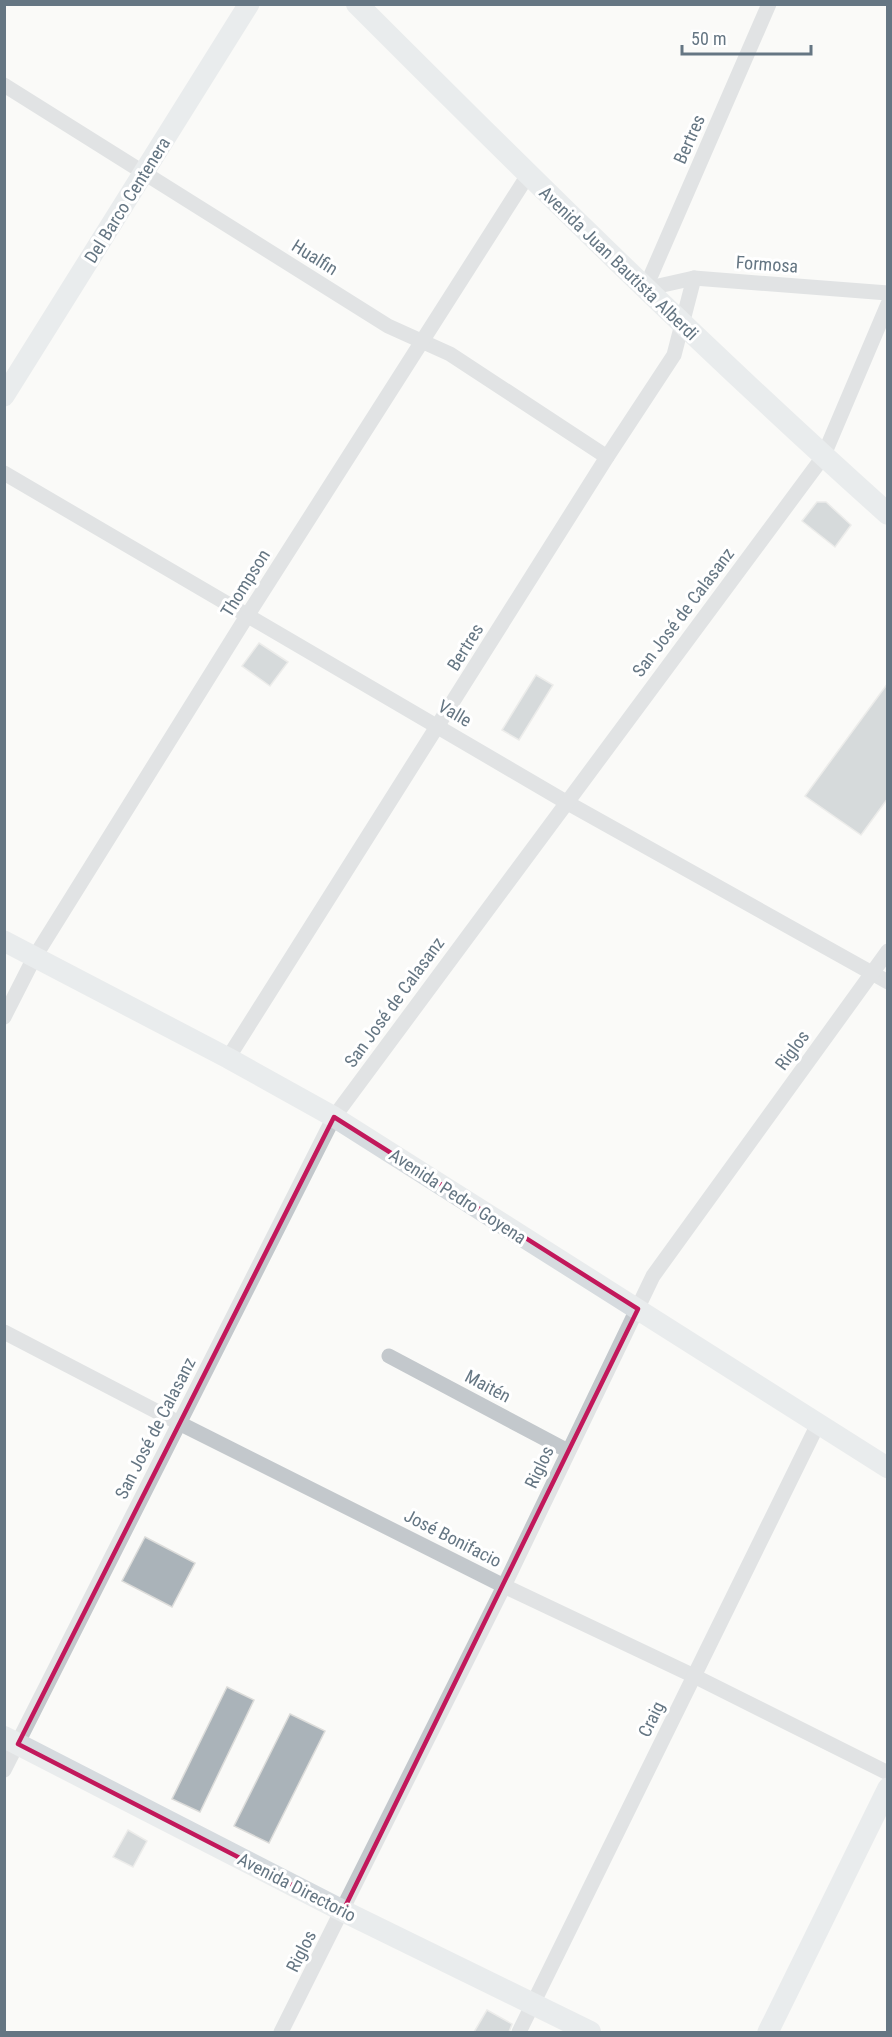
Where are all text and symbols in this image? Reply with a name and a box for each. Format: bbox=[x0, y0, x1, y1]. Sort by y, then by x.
scale bar bbox=[682, 18, 811, 56]
text: 50 m bbox=[691, 28, 726, 49]
street label: Bertres bbox=[669, 111, 709, 167]
street label: Del Barco Centenera bbox=[80, 133, 174, 267]
street label: Avenida Juan Bautista Alberdi bbox=[535, 182, 703, 344]
street label: Hualfin bbox=[288, 235, 342, 279]
street label: Formosa bbox=[735, 251, 799, 277]
street label: San José de Calasanz bbox=[628, 543, 738, 681]
street label: Thompson bbox=[216, 545, 274, 621]
street label: Bertres bbox=[442, 620, 488, 674]
street label: Valle bbox=[435, 695, 475, 731]
street label: San José de Calasanz bbox=[340, 933, 448, 1071]
street label: Riglos bbox=[771, 1026, 813, 1074]
street label: Avenida Pedro Goyena bbox=[386, 1144, 530, 1248]
street label: San José de Calasanz bbox=[110, 1354, 200, 1502]
street label: Maitén bbox=[462, 1365, 514, 1407]
street label: Riglos bbox=[520, 1443, 558, 1491]
street label: José Bonifacio bbox=[401, 1505, 505, 1571]
street label: Craig bbox=[633, 1698, 669, 1740]
street label: Avenida Directorio bbox=[234, 1848, 360, 1926]
street label: Riglos bbox=[282, 1927, 320, 1975]

